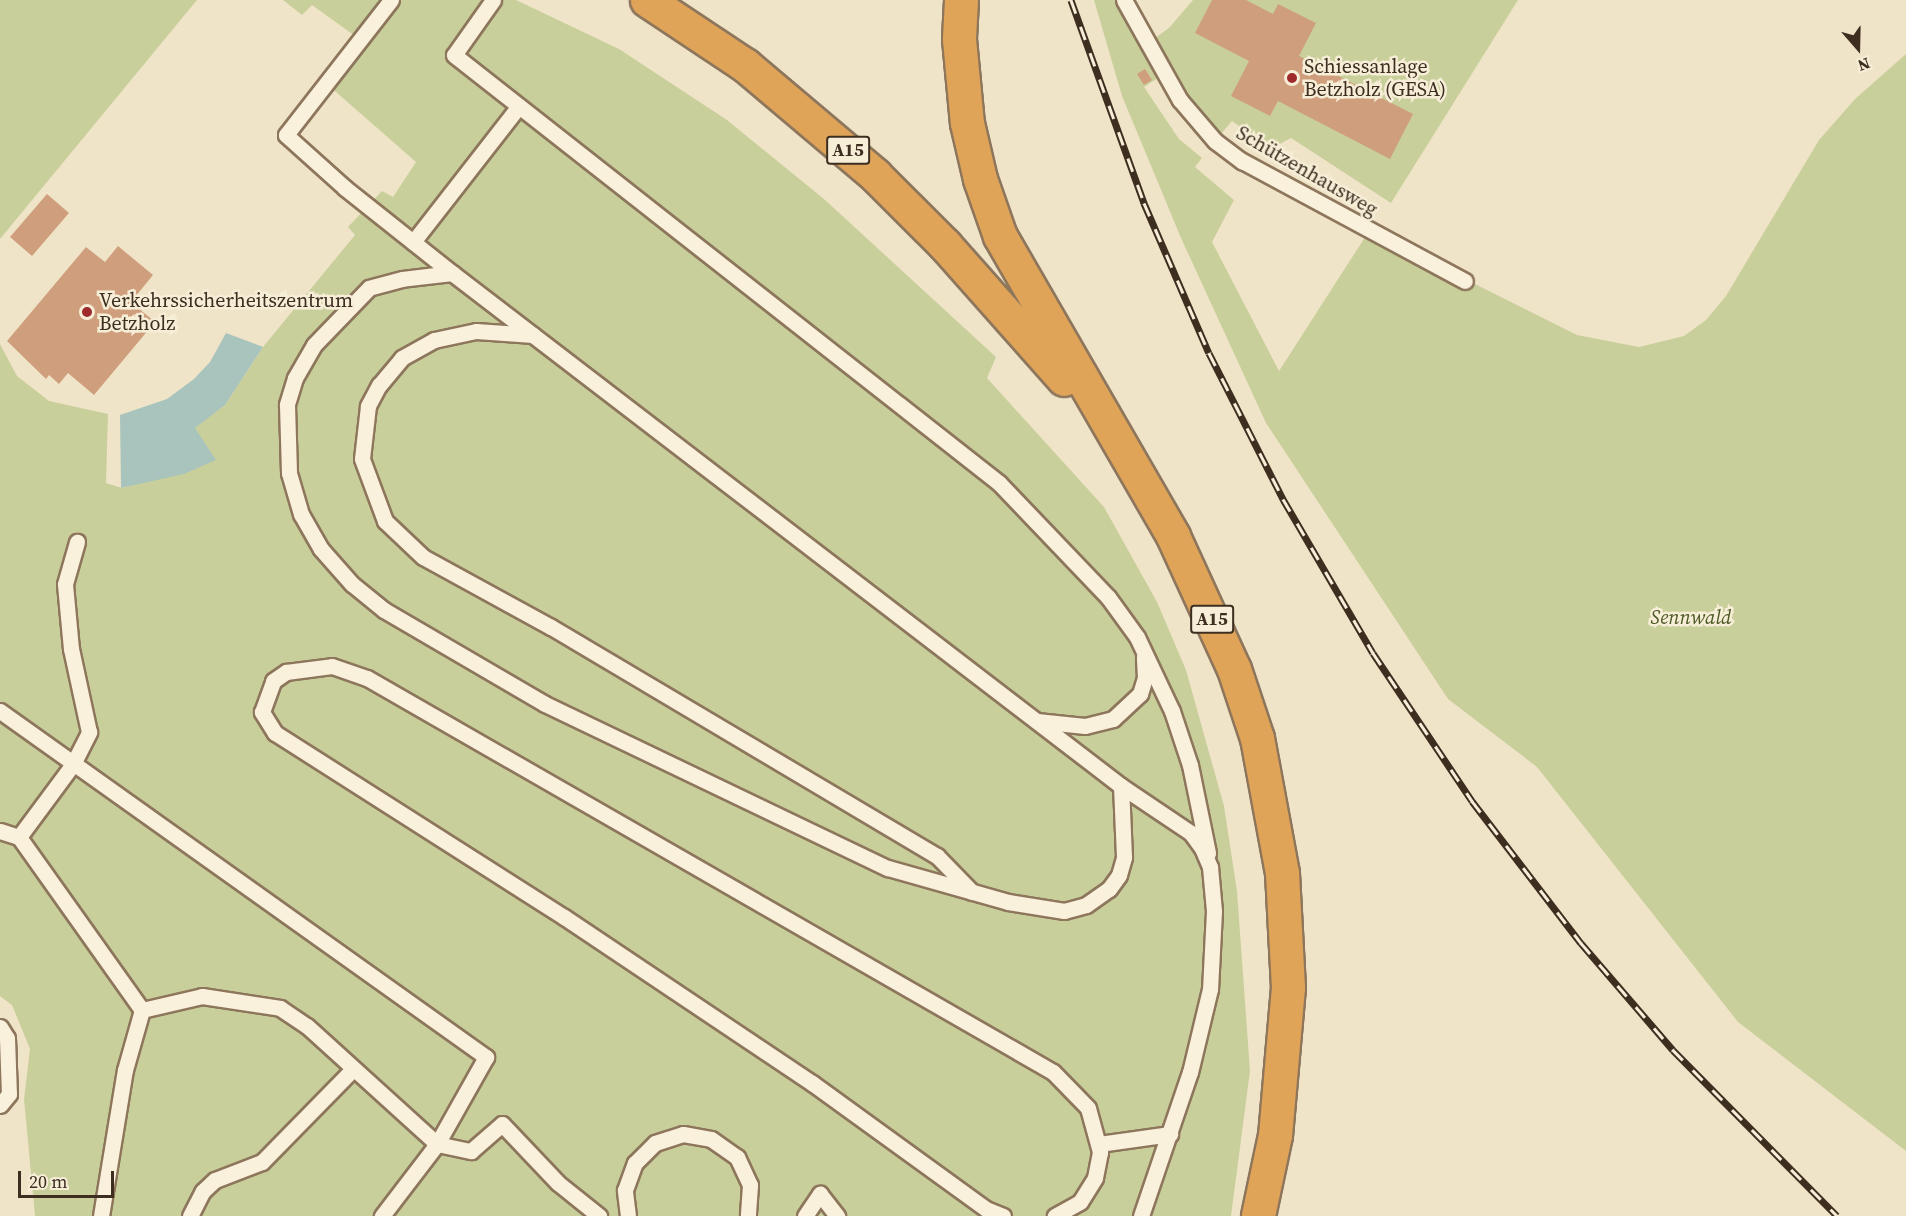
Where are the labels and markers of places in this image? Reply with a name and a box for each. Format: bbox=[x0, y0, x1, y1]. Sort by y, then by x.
place label: Schiessanlage Betzholz (GESA) bbox=[1304, 54, 1446, 101]
marker: Schiessanlage Betzholz (GESA) bbox=[1285, 71, 1299, 85]
place label: Verkehrssicherheitszentrum Betzholz bbox=[99, 288, 353, 335]
marker: Verkehrssicherheitszentrum Betzholz bbox=[80, 305, 94, 319]

